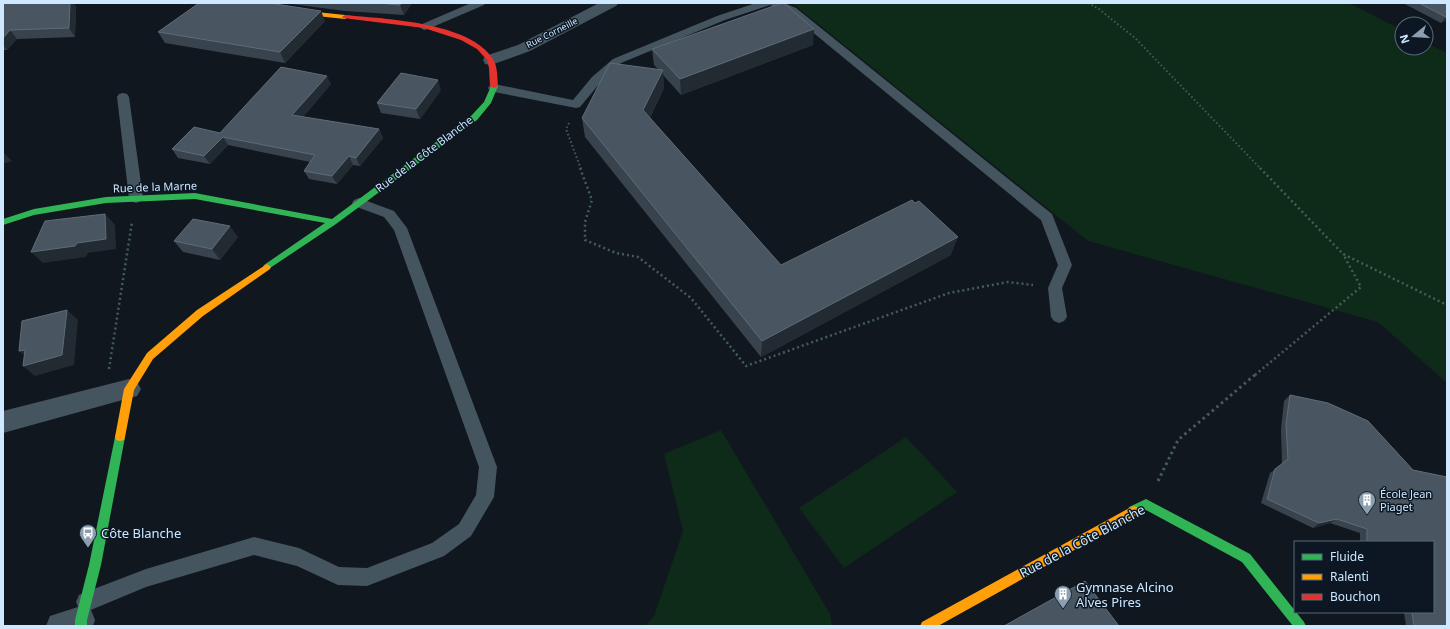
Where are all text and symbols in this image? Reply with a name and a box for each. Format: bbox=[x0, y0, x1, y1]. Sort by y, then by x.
street label: Rue Corneille bbox=[524, 14, 580, 51]
north arrow bbox=[1394, 16, 1434, 56]
text: N bbox=[1395, 33, 1413, 46]
street label: Rue de la Côte Blanche bbox=[372, 112, 475, 195]
street label: Rue de la Marne bbox=[113, 178, 197, 195]
place label: École Jean Piaget bbox=[1380, 486, 1432, 514]
building icon: École Jean Piaget bbox=[1357, 490, 1377, 515]
street label: Rue de la Côte Blanche bbox=[1016, 500, 1148, 582]
bus stop icon: Côte Blanche bbox=[78, 523, 98, 548]
place label: Côte Blanche bbox=[101, 524, 181, 542]
legend bbox=[1294, 541, 1434, 613]
text: Fluide bbox=[1330, 548, 1364, 565]
text: Ralenti bbox=[1330, 568, 1369, 585]
place label: Gymnase Alcino Alves Pires bbox=[1076, 578, 1174, 611]
building icon: Gymnase Alcino Alves Pires bbox=[1053, 584, 1073, 609]
text: Bouchon bbox=[1330, 588, 1380, 605]

